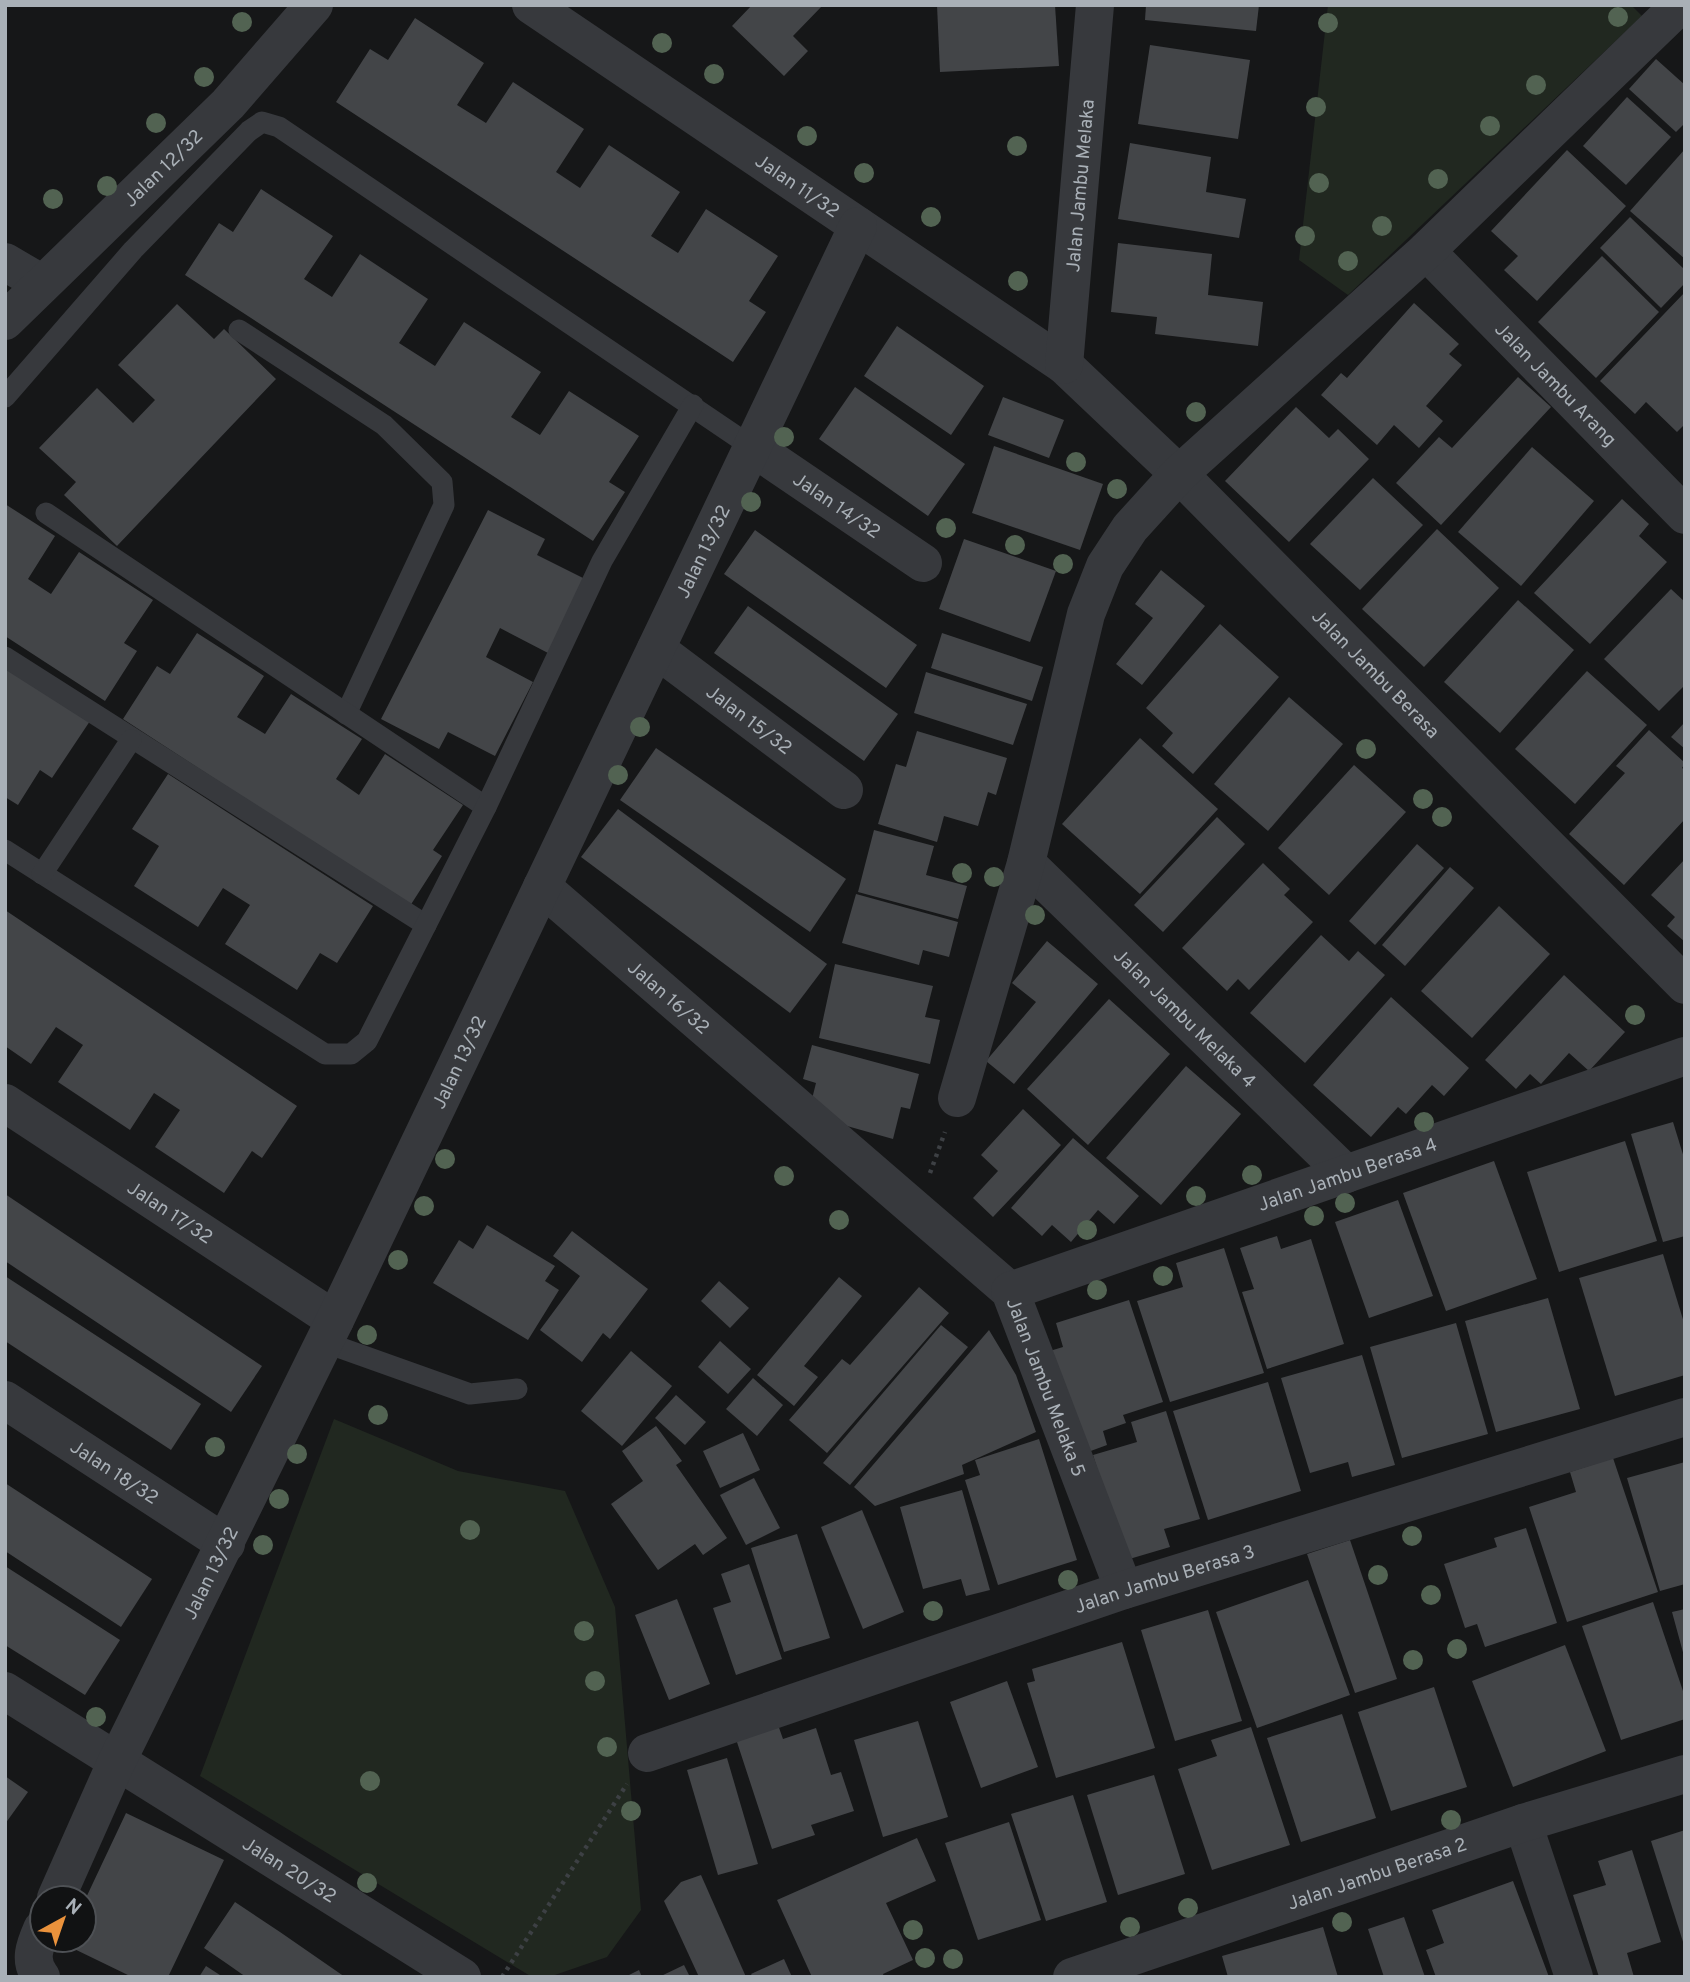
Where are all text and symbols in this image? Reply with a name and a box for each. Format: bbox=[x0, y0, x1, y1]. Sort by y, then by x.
street label: Jalan Jambu Melaka bbox=[1062, 98, 1101, 273]
street label: Jalan 12/32 bbox=[119, 125, 209, 213]
street label: Jalan 11/32 bbox=[750, 150, 844, 224]
street label: Jalan Jambu Arang bbox=[1489, 318, 1621, 452]
street label: Jalan 14/32 bbox=[787, 468, 885, 545]
street label: Jalan 13/32 bbox=[672, 501, 737, 603]
street label: Jalan Jambu Berasa bbox=[1306, 605, 1444, 744]
street label: Jalan 15/32 bbox=[701, 681, 796, 761]
street label: Jalan Jambu Melaka 4 bbox=[1107, 944, 1260, 1094]
street label: Jalan 16/32 bbox=[622, 956, 714, 1040]
street label: Jalan 13/32 bbox=[428, 1012, 493, 1113]
street label: Jalan Jambu Berasa 4 bbox=[1255, 1133, 1441, 1218]
street label: Jalan 17/32 bbox=[122, 1177, 217, 1250]
street label: Jalan Jambu Melaka 5 bbox=[1000, 1295, 1090, 1481]
street label: Jalan 18/32 bbox=[65, 1436, 163, 1511]
street label: Jalan 13/32 bbox=[179, 1523, 245, 1624]
street label: Jalan Jambu Berasa 3 bbox=[1071, 1540, 1258, 1620]
street label: Jalan 20/32 bbox=[237, 1832, 340, 1909]
street label: Jalan Jambu Berasa 2 bbox=[1284, 1833, 1470, 1917]
north arrow bbox=[28, 1884, 98, 1954]
text: N bbox=[60, 1894, 86, 1921]

